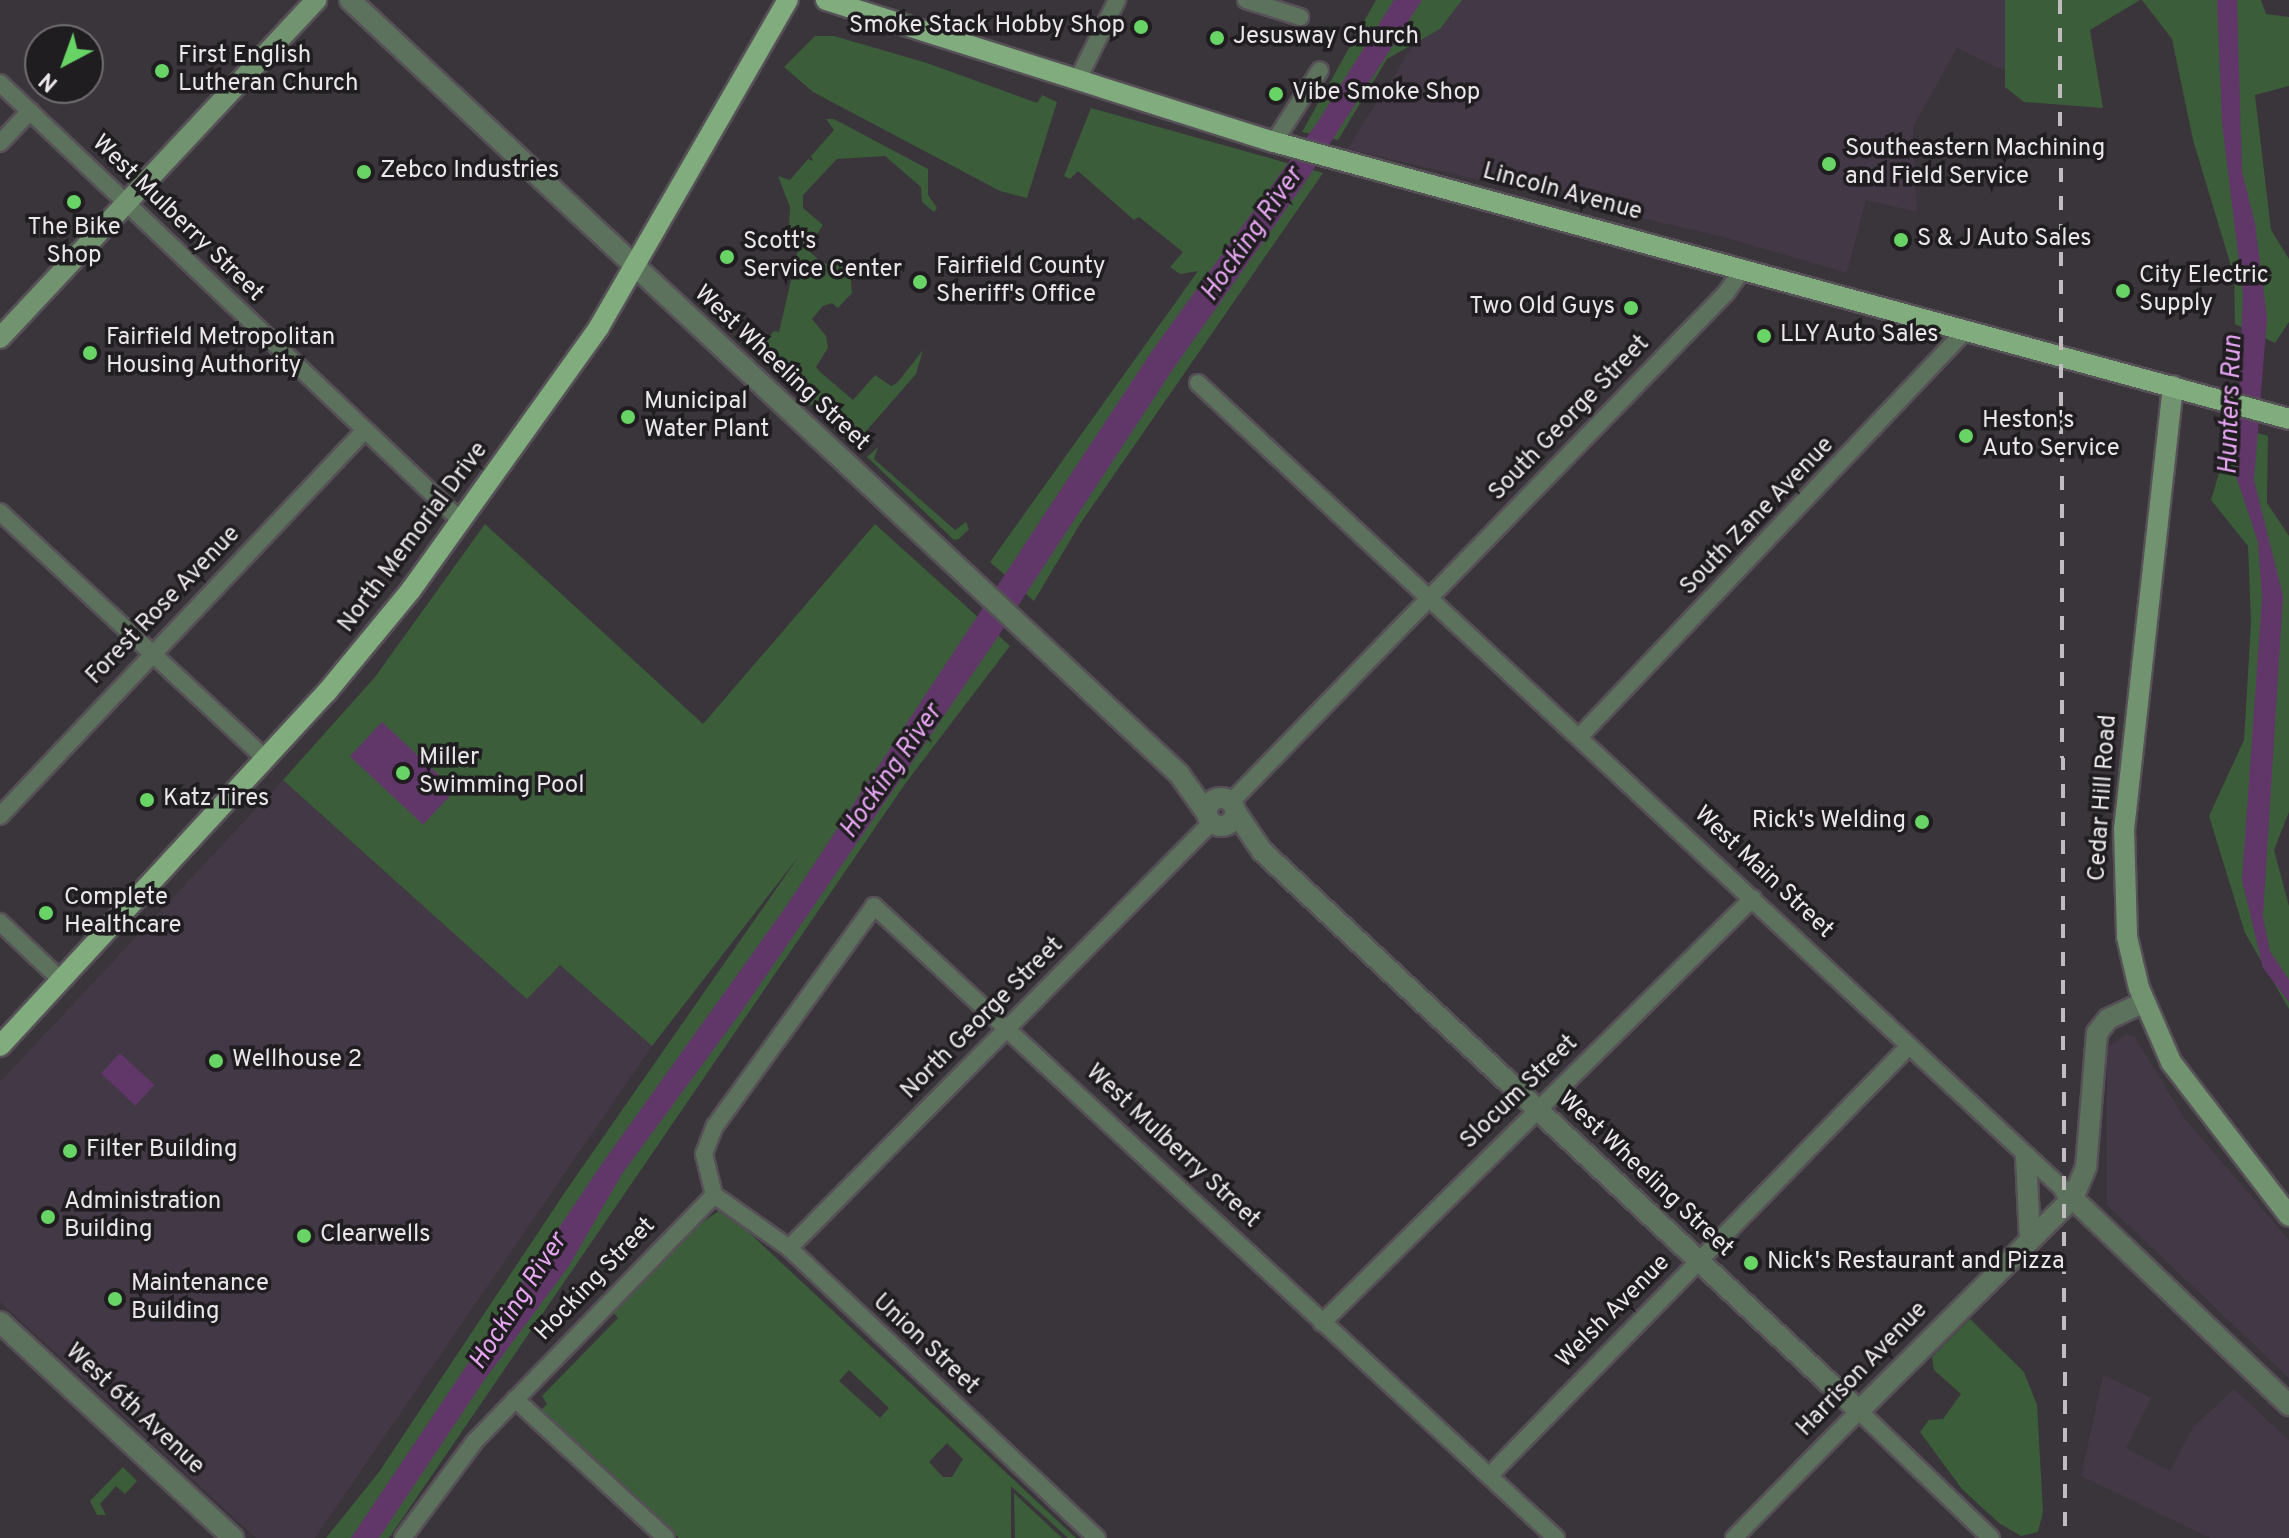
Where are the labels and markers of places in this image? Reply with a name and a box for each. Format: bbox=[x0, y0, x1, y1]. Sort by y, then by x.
place label: Smoke Stack Hobby Shop bbox=[849, 13, 1125, 41]
marker: Smoke Stack Hobby Shop bbox=[1132, 18, 1150, 36]
place label: Jesusway Church bbox=[1233, 24, 1419, 52]
marker: Jesusway Church bbox=[1208, 29, 1226, 47]
place label: First English Lutheran Church bbox=[178, 43, 358, 99]
marker: First English Lutheran Church bbox=[153, 62, 171, 80]
place label: Vibe Smoke Shop bbox=[1292, 80, 1480, 108]
marker: Vibe Smoke Shop bbox=[1267, 85, 1285, 103]
place label: Southeastern Machining and Field Service bbox=[1845, 136, 2105, 192]
marker: Southeastern Machining and Field Service bbox=[1820, 155, 1838, 173]
place label: Zebco Industries bbox=[380, 158, 559, 186]
marker: Zebco Industries bbox=[355, 163, 373, 181]
marker: The Bike Shop bbox=[65, 193, 83, 211]
place label: The Bike Shop bbox=[27, 215, 121, 271]
place label: S & J Auto Sales bbox=[1917, 226, 2092, 254]
place label: Scott's Service Center bbox=[743, 229, 902, 285]
marker: S & J Auto Sales bbox=[1892, 231, 1910, 249]
marker: Scott's Service Center bbox=[718, 248, 736, 266]
place label: Fairfield County Sheriff's Office bbox=[936, 254, 1105, 310]
place label: City Electric Supply bbox=[2139, 263, 2269, 319]
marker: Fairfield County Sheriff's Office bbox=[911, 273, 929, 291]
marker: City Electric Supply bbox=[2114, 282, 2132, 300]
place label: Two Old Guys bbox=[1469, 294, 1615, 322]
marker: Two Old Guys bbox=[1622, 299, 1640, 317]
place label: LLY Auto Sales bbox=[1780, 322, 1940, 350]
place label: Fairfield Metropolitan Housing Authority bbox=[106, 325, 335, 381]
marker: LLY Auto Sales bbox=[1755, 327, 1773, 345]
marker: Fairfield Metropolitan Housing Authority bbox=[81, 344, 99, 362]
place label: Municipal Water Plant bbox=[644, 389, 769, 445]
marker: Municipal Water Plant bbox=[619, 408, 637, 426]
place label: Heston's Auto Service bbox=[1982, 408, 2120, 464]
marker: Heston's Auto Service bbox=[1957, 427, 1975, 445]
place label: Miller Swimming Pool bbox=[419, 745, 585, 801]
marker: Miller Swimming Pool bbox=[394, 764, 412, 782]
place label: Katz Tires bbox=[163, 786, 270, 814]
marker: Katz Tires bbox=[138, 791, 156, 809]
place label: Rick's Welding bbox=[1751, 808, 1906, 836]
marker: Rick's Welding bbox=[1913, 813, 1931, 831]
place label: Complete Healthcare bbox=[64, 885, 181, 941]
marker: Complete Healthcare bbox=[35, 902, 57, 924]
place label: Wellhouse 2 bbox=[232, 1047, 362, 1075]
marker: Wellhouse 2 bbox=[207, 1052, 225, 1070]
place label: Filter Building bbox=[86, 1137, 237, 1165]
marker: Filter Building bbox=[61, 1142, 79, 1160]
place label: Administration Building bbox=[64, 1189, 221, 1245]
marker: Administration Building bbox=[39, 1208, 57, 1226]
place label: Clearwells bbox=[320, 1222, 431, 1250]
marker: Clearwells bbox=[295, 1227, 313, 1245]
place label: Nick's Restaurant and Pizza bbox=[1767, 1249, 2065, 1277]
marker: Nick's Restaurant and Pizza bbox=[1742, 1254, 1760, 1272]
place label: Maintenance Building bbox=[131, 1271, 269, 1327]
marker: Maintenance Building bbox=[106, 1290, 124, 1308]

